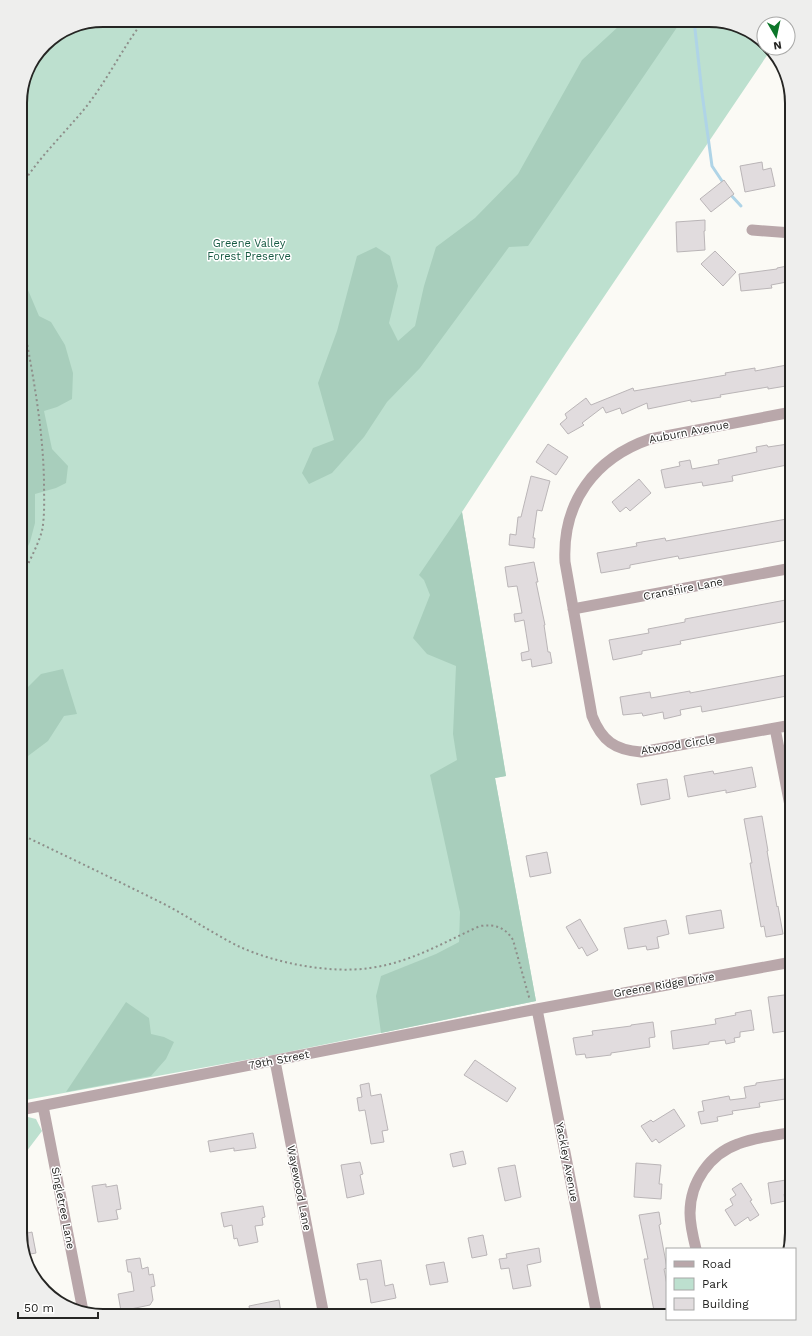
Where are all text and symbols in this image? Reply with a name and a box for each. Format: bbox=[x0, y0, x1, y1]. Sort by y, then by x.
north arrow bbox=[756, 16, 796, 56]
text: N bbox=[772, 38, 783, 52]
park label: Greene Valley Forest Preserve bbox=[207, 237, 291, 263]
street label: Auburn Avenue bbox=[648, 418, 730, 446]
street label: Cranshire Lane bbox=[642, 575, 724, 603]
street label: Atwood Circle bbox=[640, 733, 716, 757]
street label: Greene Ridge Drive bbox=[613, 970, 715, 1000]
street label: 79th Street bbox=[248, 1048, 311, 1072]
street label: Yackley Avenue bbox=[553, 1121, 581, 1203]
street label: Wayewood Lane bbox=[284, 1144, 314, 1232]
street label: Singletree Lane bbox=[49, 1166, 77, 1250]
legend bbox=[666, 1248, 796, 1320]
text: Road bbox=[702, 1257, 731, 1271]
text: Park bbox=[702, 1277, 728, 1291]
scale bar bbox=[18, 1294, 98, 1320]
text: Building bbox=[702, 1297, 749, 1311]
text: 50 m bbox=[24, 1301, 54, 1315]

